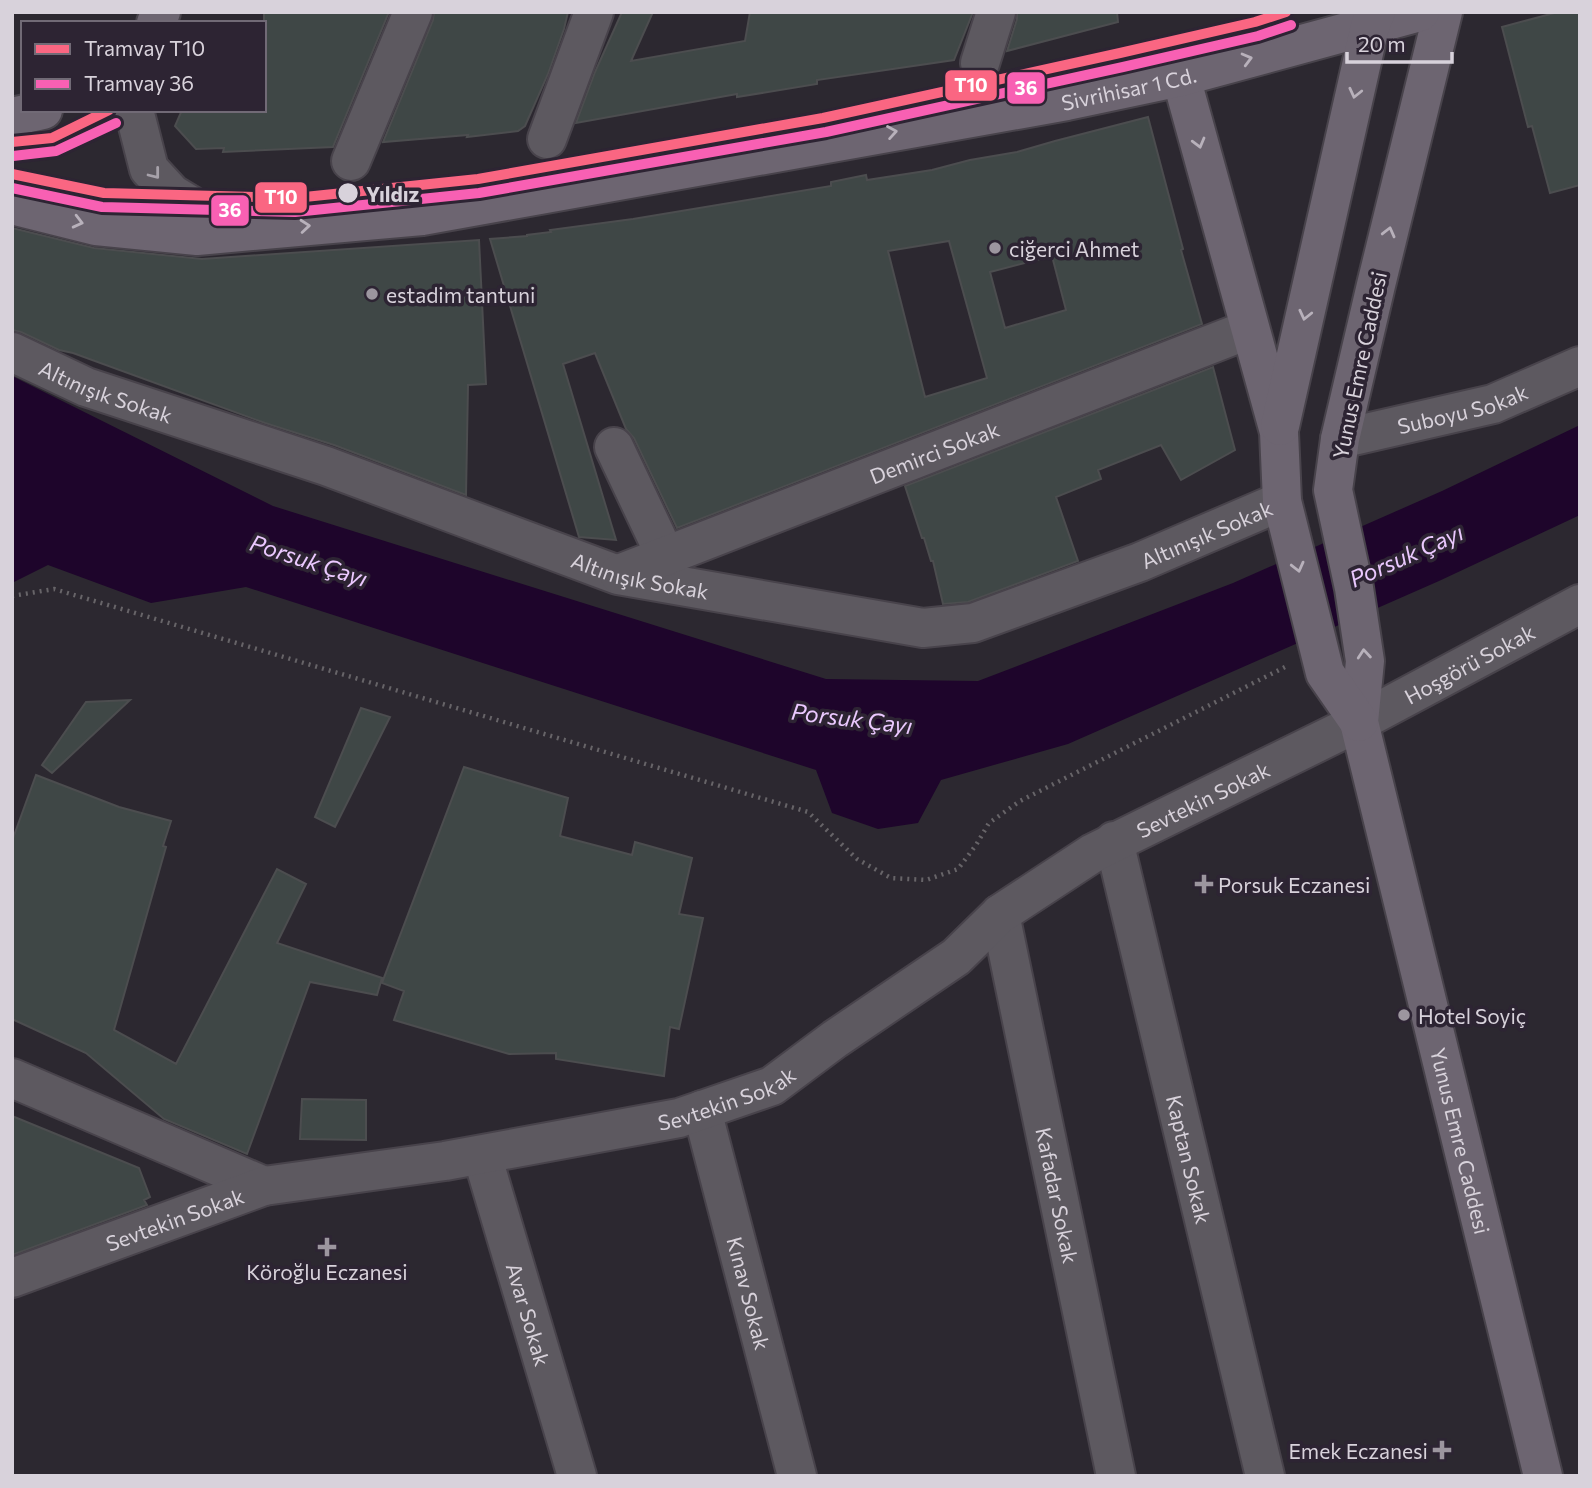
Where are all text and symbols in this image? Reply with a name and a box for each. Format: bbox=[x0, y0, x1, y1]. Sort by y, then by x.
legend bbox=[21, 21, 266, 112]
scale bar bbox=[1347, 21, 1452, 65]
text: 20 m bbox=[1358, 31, 1406, 56]
text: Tramvay T10 bbox=[84, 35, 205, 60]
one-way arrow bbox=[1240, 53, 1252, 67]
street label: Sivrihisar 1 Cd. bbox=[1059, 61, 1199, 114]
line badge: T10 bbox=[944, 69, 998, 102]
text: Tramvay 36 bbox=[84, 70, 194, 95]
line badge: 36 bbox=[1006, 71, 1046, 105]
text: T10 bbox=[954, 73, 988, 96]
text: 36 bbox=[1015, 76, 1037, 99]
one-way arrow bbox=[1349, 87, 1363, 99]
one-way arrow bbox=[886, 125, 898, 140]
one-way arrow bbox=[1191, 136, 1205, 148]
one-way arrow bbox=[147, 167, 159, 179]
line badge: T10 bbox=[254, 181, 308, 214]
marker: Yıldız bbox=[336, 181, 360, 205]
place label: Yıldız bbox=[366, 181, 420, 206]
text: T10 bbox=[264, 185, 298, 208]
line badge: 36 bbox=[210, 194, 250, 227]
text: 36 bbox=[219, 198, 241, 221]
one-way arrow bbox=[72, 214, 84, 228]
one-way arrow bbox=[299, 219, 310, 234]
one-way arrow bbox=[1381, 226, 1395, 238]
place label: ciğerci Ahmet bbox=[1009, 236, 1139, 261]
marker: ciğerci Ahmet bbox=[987, 240, 1003, 256]
street label: Yunus Emre Caddesi bbox=[1327, 269, 1391, 461]
place label: estadim tantuni bbox=[386, 282, 535, 307]
marker: estadim tantuni bbox=[364, 286, 380, 302]
one-way arrow bbox=[1299, 309, 1314, 321]
street label: Altınışık Sokak bbox=[35, 354, 176, 427]
street label: Suboyu Sokak bbox=[1395, 378, 1531, 438]
street label: Demirci Sokak bbox=[866, 415, 1002, 488]
street label: Altınışık Sokak bbox=[1137, 494, 1276, 573]
water label: Porsuk Çayı bbox=[1345, 517, 1467, 593]
water label: Porsuk Çayı bbox=[247, 528, 371, 592]
street label: Altınışık Sokak bbox=[568, 546, 711, 603]
one-way arrow bbox=[1290, 561, 1304, 573]
street label: Hoşgörü Sokak bbox=[1400, 618, 1539, 708]
one-way arrow bbox=[1357, 649, 1372, 660]
water label: Porsuk Çayı bbox=[790, 697, 914, 739]
street label: Sevtekin Sokak bbox=[1132, 756, 1273, 842]
place label: Porsuk Eczanesi bbox=[1218, 872, 1370, 897]
marker: Porsuk Eczanesi bbox=[1196, 876, 1212, 892]
place label: Hotel Soyiç bbox=[1418, 1003, 1526, 1028]
marker: Hotel Soyiç bbox=[1396, 1007, 1412, 1023]
street label: Yunus Emre Caddesi bbox=[1426, 1045, 1496, 1236]
street label: Sevtekin Sokak bbox=[656, 1061, 800, 1134]
street label: Kaptan Sokak bbox=[1162, 1092, 1217, 1226]
street label: Kafadar Sokak bbox=[1032, 1125, 1084, 1265]
street label: Sevtekin Sokak bbox=[102, 1182, 247, 1255]
street label: Kınav Sokak bbox=[723, 1234, 776, 1352]
marker: Köroğlu Eczanesi bbox=[319, 1239, 335, 1255]
place label: Köroğlu Eczanesi bbox=[246, 1259, 408, 1284]
street label: Avar Sokak bbox=[502, 1260, 556, 1369]
place label: Emek Eczanesi bbox=[1288, 1438, 1428, 1463]
marker: Emek Eczanesi bbox=[1434, 1442, 1450, 1458]

